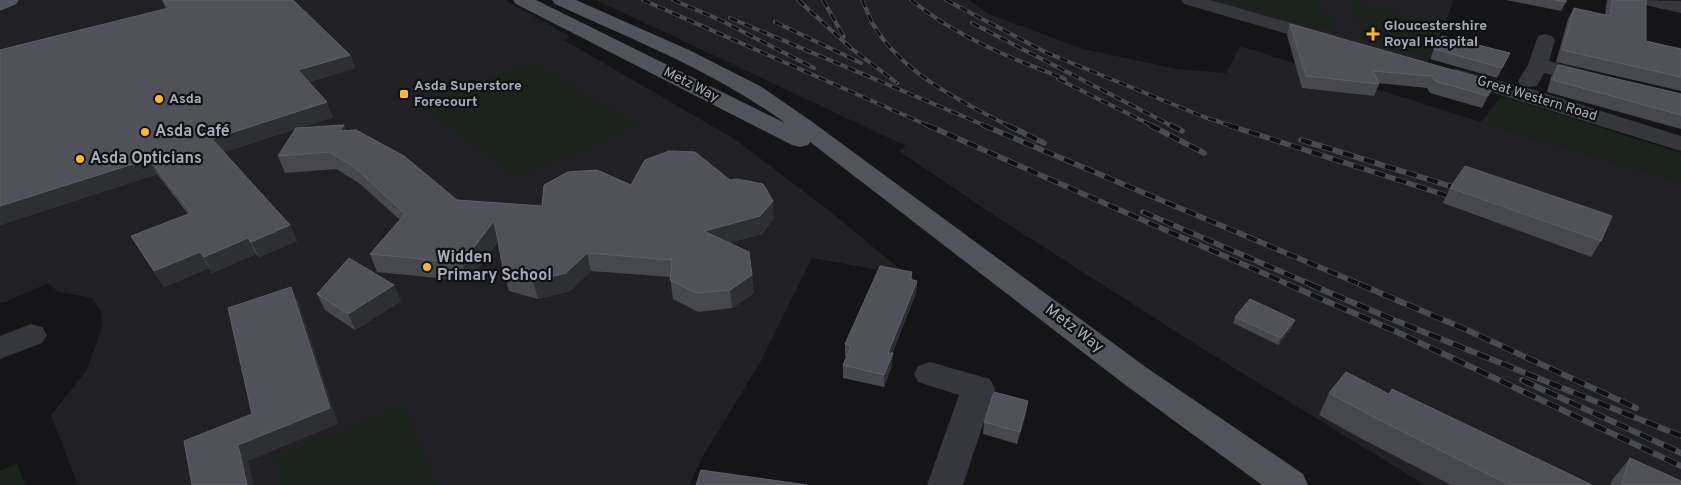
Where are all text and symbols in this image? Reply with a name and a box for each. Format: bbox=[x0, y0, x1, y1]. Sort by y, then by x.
place label: Gloucestershire Royal Hospital bbox=[1384, 18, 1487, 51]
marker: Gloucestershire Royal Hospital bbox=[1366, 27, 1380, 41]
street label: Metz Way bbox=[660, 64, 722, 106]
street label: Great Western Road bbox=[1475, 73, 1599, 125]
place label: Asda Superstore Forecourt bbox=[414, 78, 522, 111]
marker: Asda Superstore Forecourt bbox=[398, 88, 410, 100]
place label: Asda bbox=[169, 91, 202, 108]
marker: Asda bbox=[153, 93, 165, 105]
place label: Asda Café bbox=[155, 122, 230, 142]
marker: Asda Café bbox=[139, 126, 151, 138]
place label: Asda Opticians bbox=[90, 149, 202, 169]
marker: Asda Opticians bbox=[74, 153, 86, 165]
place label: Widden Primary School bbox=[437, 248, 552, 286]
marker: Widden Primary School bbox=[421, 261, 433, 273]
street label: Metz Way bbox=[1041, 300, 1107, 358]

